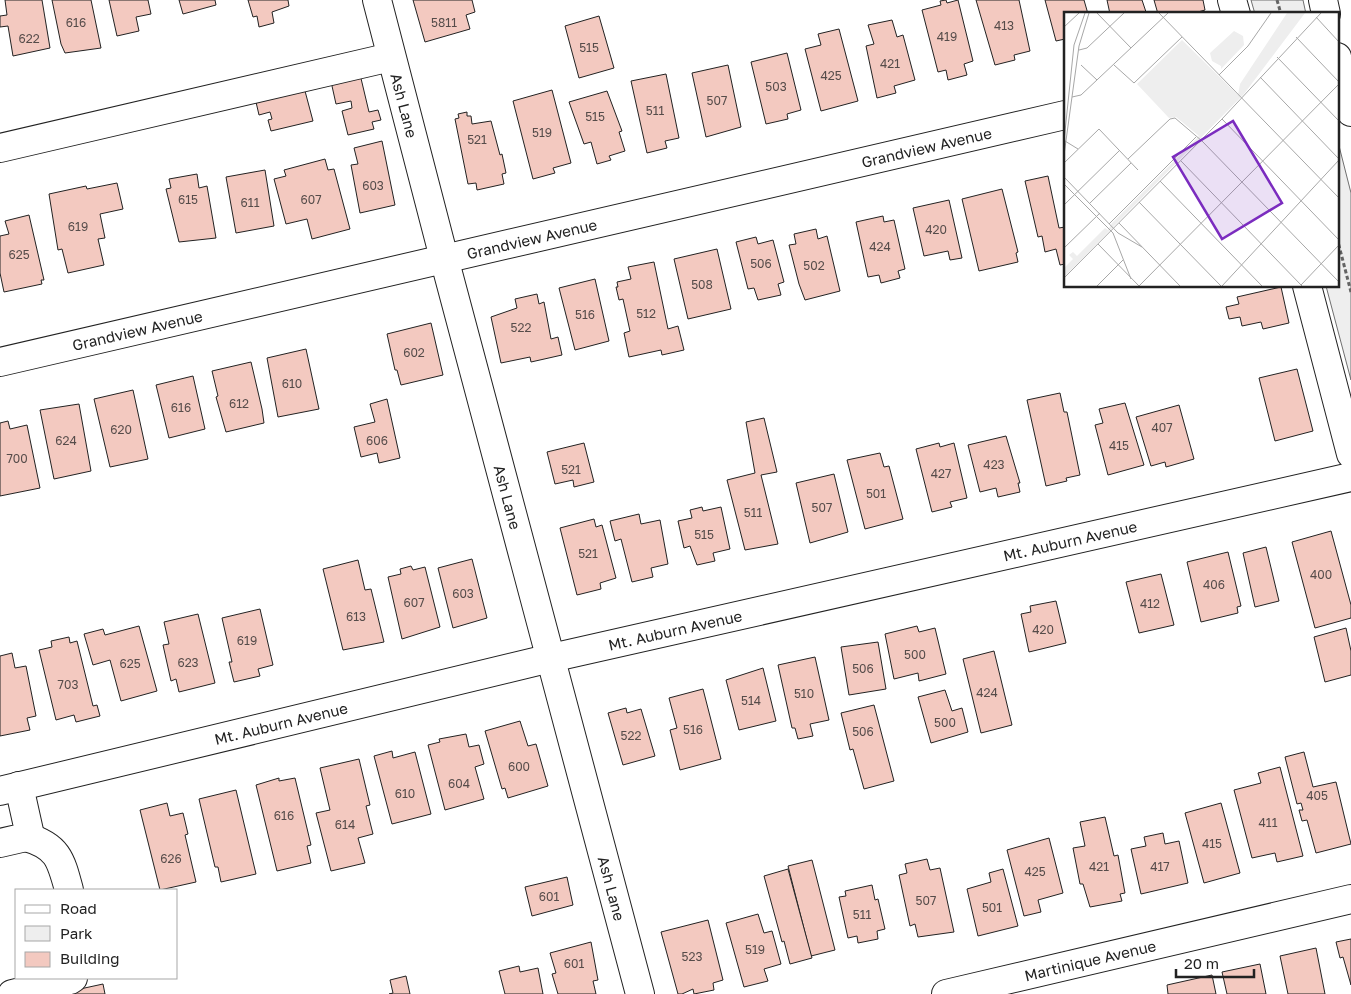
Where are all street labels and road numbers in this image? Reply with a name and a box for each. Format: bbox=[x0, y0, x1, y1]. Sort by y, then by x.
street label: Ash Lane bbox=[387, 71, 421, 140]
street label: Grandview Avenue bbox=[860, 123, 994, 171]
street label: Grandview Avenue bbox=[465, 215, 599, 262]
street label: Grandview Avenue bbox=[70, 306, 205, 354]
street label: Ash Lane bbox=[490, 463, 525, 532]
street label: Mt. Auburn Avenue bbox=[1001, 517, 1139, 564]
street label: Mt. Auburn Avenue bbox=[606, 606, 744, 654]
street label: Mt. Auburn Avenue bbox=[212, 698, 350, 748]
street label: Ash Lane bbox=[595, 854, 629, 923]
street label: Martinique Avenue bbox=[1022, 936, 1158, 984]

